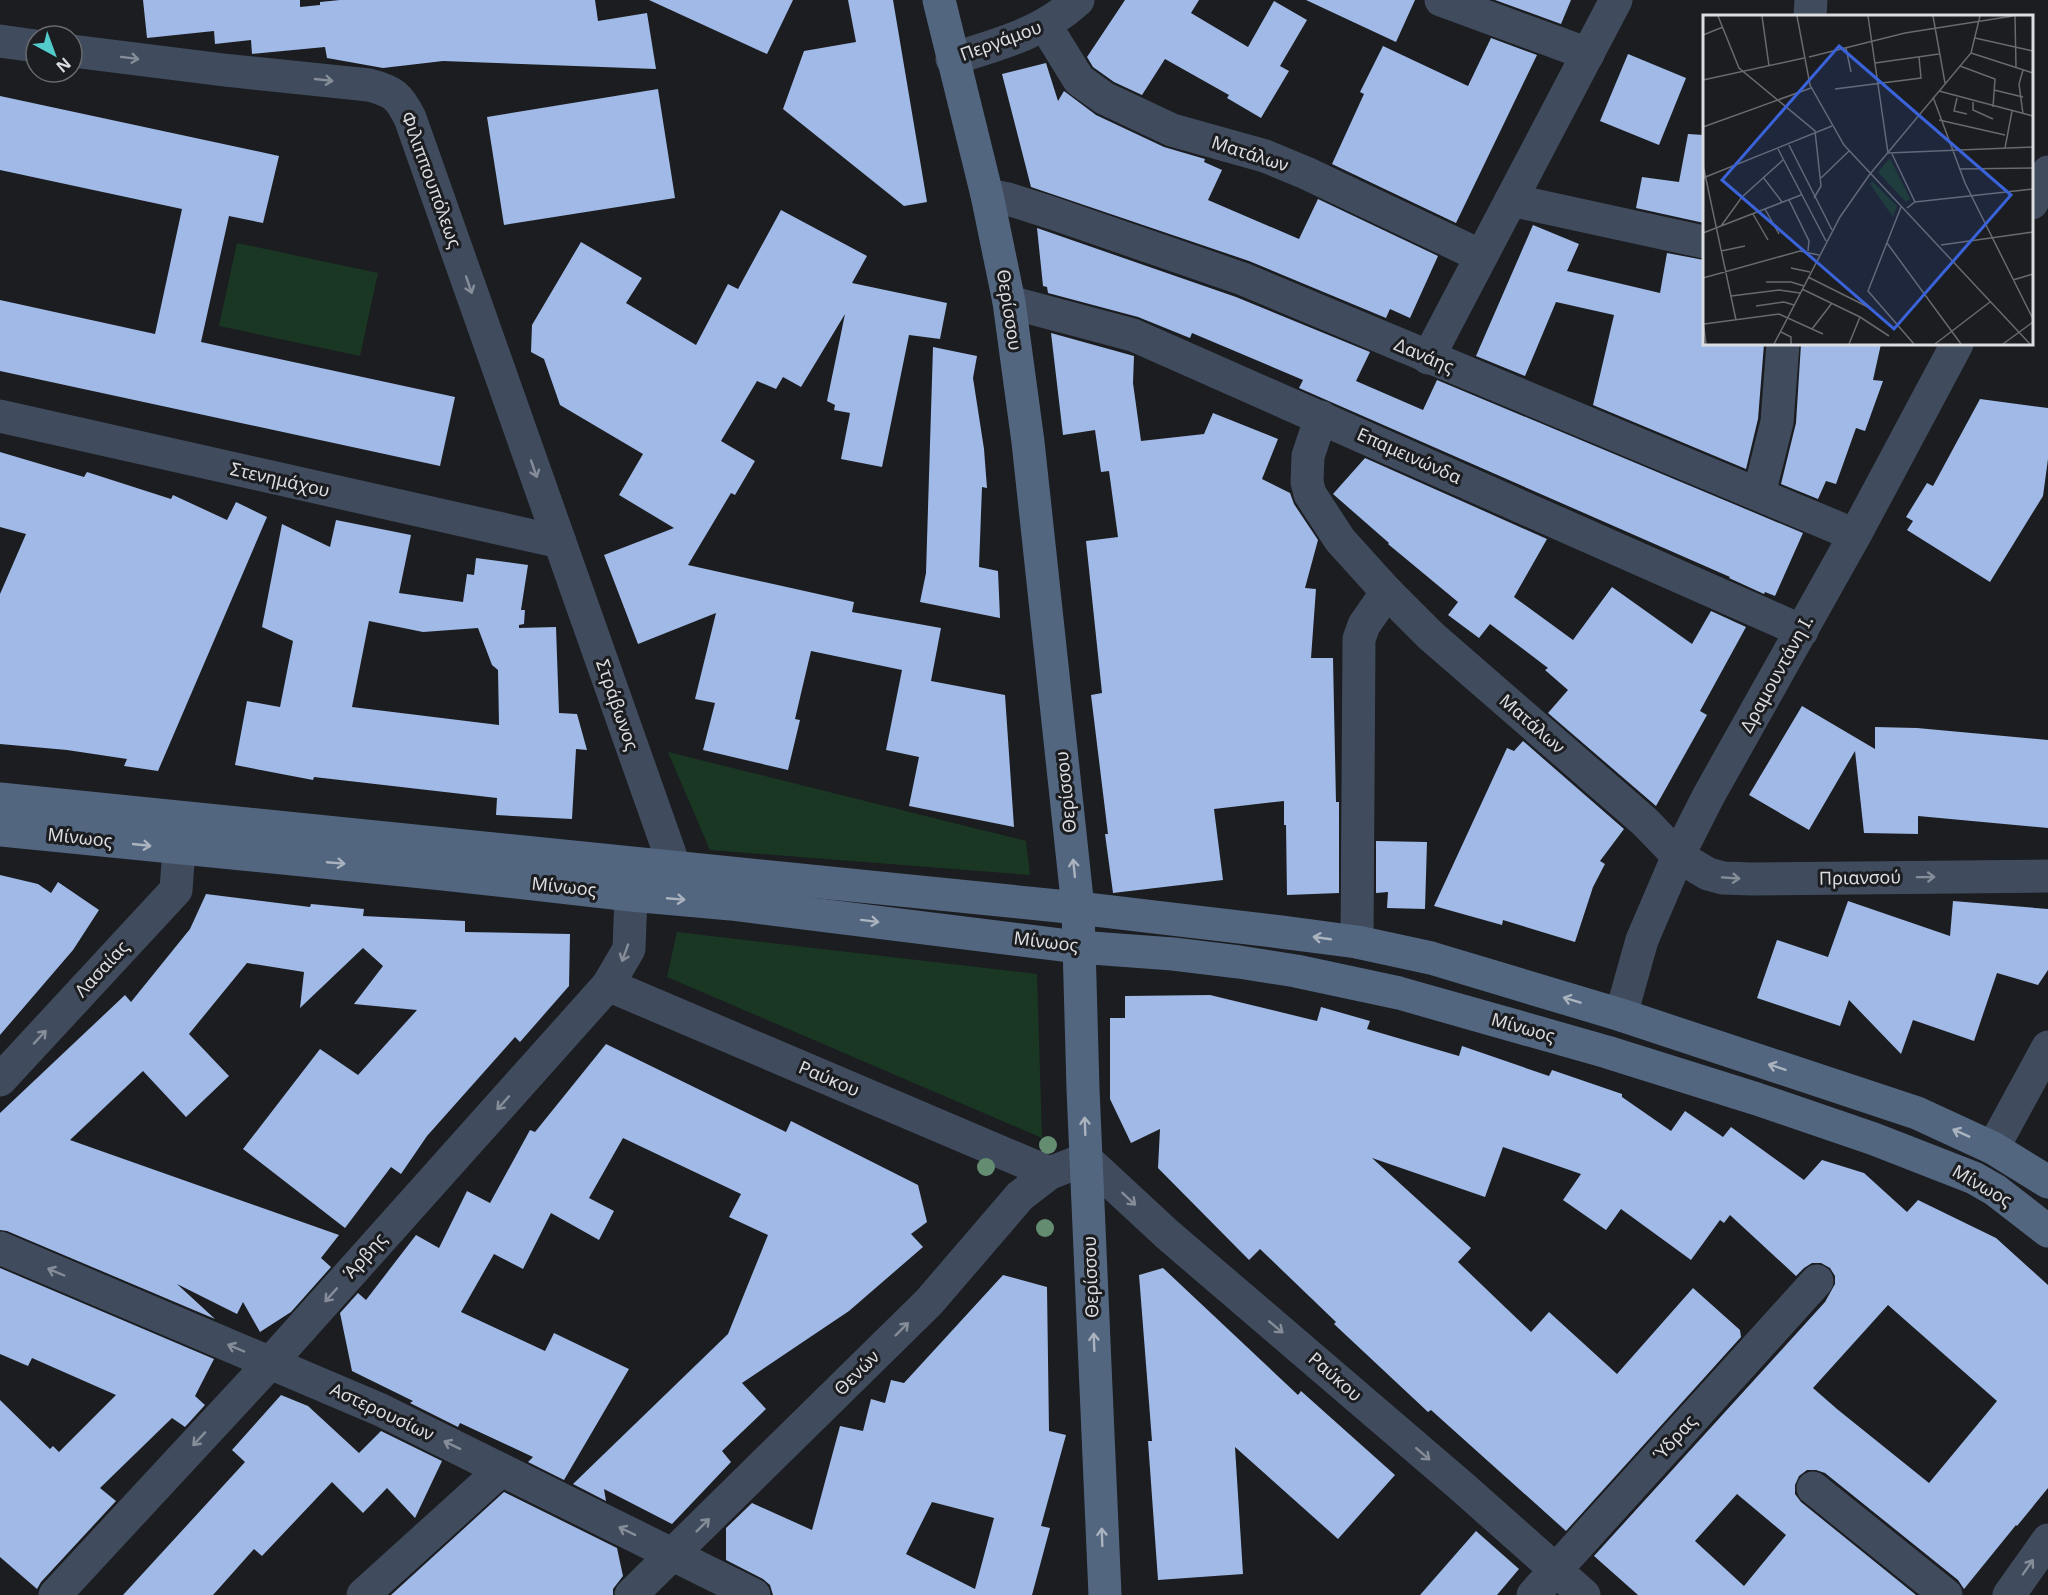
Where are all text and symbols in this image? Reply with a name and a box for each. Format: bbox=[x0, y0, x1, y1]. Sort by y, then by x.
street label: Περγάμου bbox=[957, 14, 1045, 66]
inset map bbox=[1703, 15, 2033, 345]
north arrow bbox=[24, 24, 84, 84]
text: N bbox=[52, 53, 76, 78]
one-way arrow bbox=[120, 53, 139, 64]
one-way arrow bbox=[313, 75, 333, 86]
street label: Φιλιππουπόλεως bbox=[396, 108, 468, 252]
street label: Ματάλων bbox=[1209, 129, 1292, 177]
street label: Θερίσσου bbox=[992, 267, 1028, 352]
one-way arrow bbox=[465, 275, 476, 294]
street label: Δανάης bbox=[1391, 332, 1458, 378]
street label: Επαμεινώνδα bbox=[1353, 421, 1465, 489]
street label: Στενημάχου bbox=[228, 456, 332, 502]
one-way arrow bbox=[530, 459, 541, 478]
street label: Δραμουντάνη Ι. bbox=[1734, 611, 1818, 736]
street label: Στράβωνος bbox=[591, 656, 645, 754]
street label: Ματάλων bbox=[1495, 688, 1571, 758]
street label: Θερίσσου bbox=[1049, 750, 1081, 834]
street label: Μίνωος bbox=[46, 822, 114, 852]
one-way arrow bbox=[131, 839, 151, 850]
one-way arrow bbox=[325, 858, 345, 869]
one-way arrow bbox=[1068, 859, 1079, 879]
street label: Πριανσού bbox=[1819, 864, 1901, 890]
street label: Μίνωος bbox=[530, 871, 598, 901]
one-way arrow bbox=[1916, 871, 1936, 883]
one-way arrow bbox=[1721, 872, 1741, 883]
one-way arrow bbox=[665, 894, 685, 905]
one-way arrow bbox=[859, 915, 879, 926]
street label: Μίνωος bbox=[1012, 925, 1080, 957]
one-way arrow bbox=[1313, 932, 1332, 943]
street label: Λασαίας bbox=[69, 935, 134, 1002]
one-way arrow bbox=[619, 943, 630, 961]
one-way arrow bbox=[1563, 994, 1582, 1005]
street label: Μίνωος bbox=[1489, 1007, 1558, 1048]
one-way arrow bbox=[33, 1029, 47, 1044]
street label: Ραύκου bbox=[795, 1055, 864, 1102]
one-way arrow bbox=[1768, 1061, 1787, 1072]
one-way arrow bbox=[496, 1095, 510, 1110]
one-way arrow bbox=[1079, 1116, 1090, 1136]
one-way arrow bbox=[1952, 1126, 1970, 1138]
street label: Μίνωος bbox=[1948, 1158, 2017, 1212]
one-way arrow bbox=[1121, 1192, 1136, 1206]
street label: Άρβης bbox=[337, 1227, 391, 1284]
street label: Θερίσσου bbox=[1077, 1236, 1103, 1318]
one-way arrow bbox=[48, 1266, 66, 1277]
one-way arrow bbox=[324, 1287, 338, 1302]
one-way arrow bbox=[1268, 1320, 1283, 1334]
one-way arrow bbox=[894, 1322, 909, 1337]
one-way arrow bbox=[1088, 1332, 1099, 1352]
one-way arrow bbox=[227, 1342, 246, 1353]
street label: Θενών bbox=[828, 1344, 884, 1400]
street label: Ραύκου bbox=[1304, 1346, 1368, 1406]
street label: Αστερουσίων bbox=[327, 1377, 438, 1446]
street label: Ύδρας bbox=[1647, 1409, 1702, 1466]
one-way arrow bbox=[192, 1432, 207, 1447]
one-way arrow bbox=[443, 1439, 461, 1451]
one-way arrow bbox=[1416, 1447, 1431, 1461]
one-way arrow bbox=[696, 1518, 711, 1533]
one-way arrow bbox=[618, 1525, 636, 1537]
one-way arrow bbox=[1097, 1527, 1108, 1547]
one-way arrow bbox=[2022, 1560, 2034, 1576]

